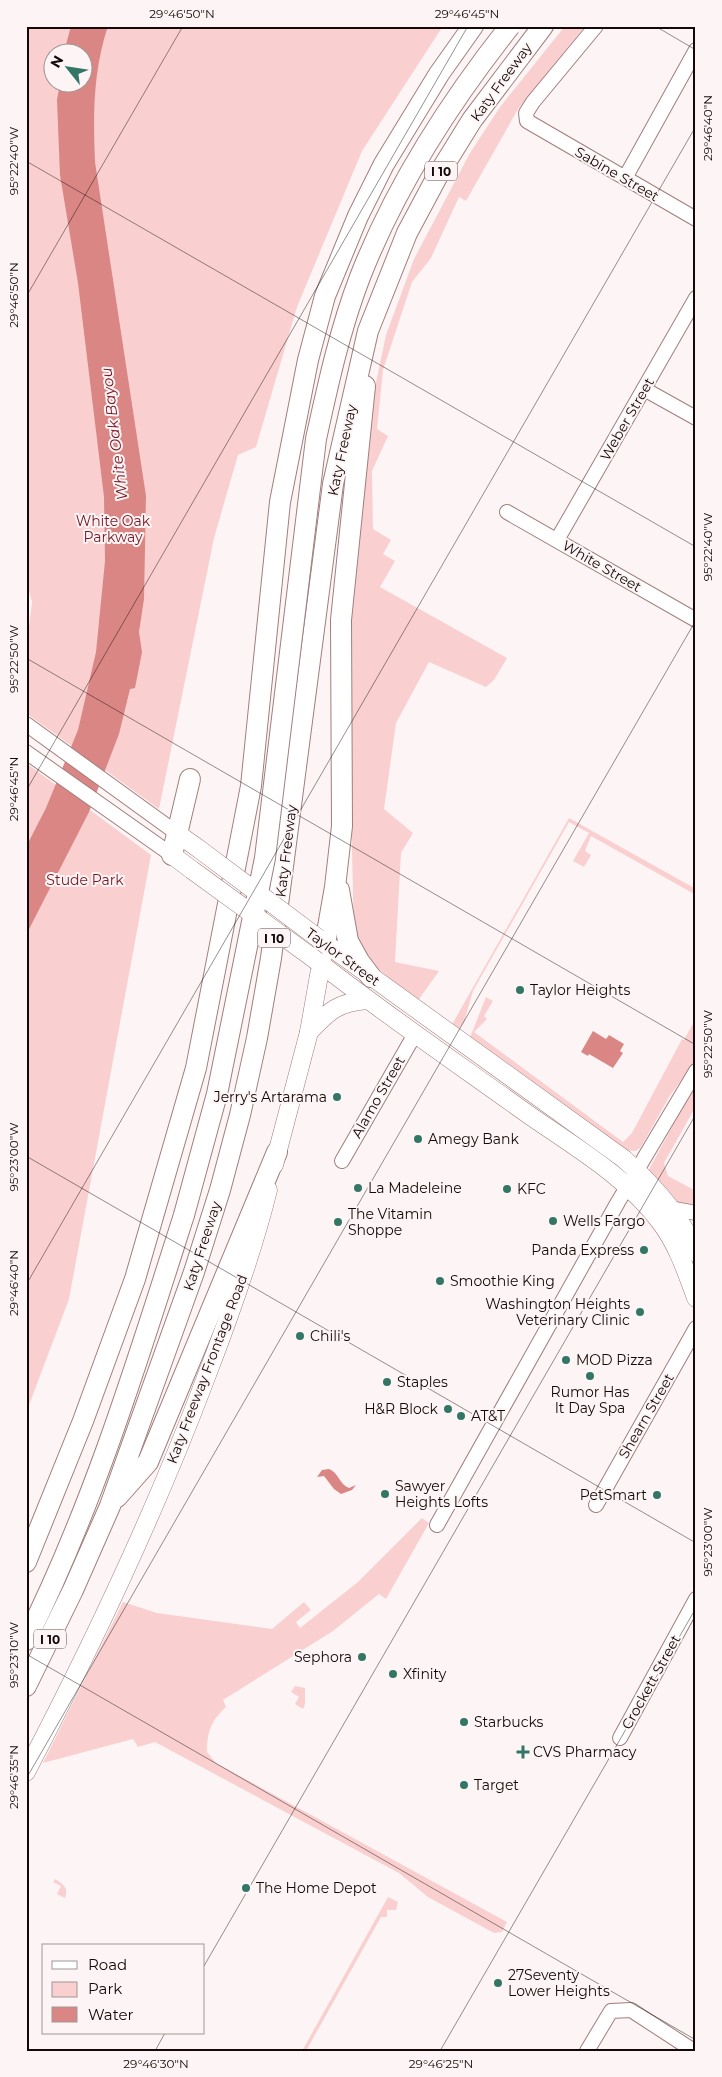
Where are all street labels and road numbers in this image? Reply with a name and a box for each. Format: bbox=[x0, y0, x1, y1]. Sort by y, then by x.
street label: Katy Freeway bbox=[466, 39, 536, 125]
street label: Sabine Street bbox=[572, 143, 662, 205]
road number: I 10 bbox=[425, 162, 457, 180]
street label: Weber Street bbox=[596, 374, 658, 464]
street label: Katy Freeway bbox=[324, 402, 361, 497]
street label: White Street bbox=[559, 536, 645, 596]
street label: Katy Freeway bbox=[271, 803, 301, 898]
street label: Taylor Street bbox=[302, 924, 384, 990]
road number: I 10 bbox=[258, 928, 290, 948]
street label: Alamo Street bbox=[347, 1053, 409, 1141]
street label: Katy Freeway bbox=[179, 1199, 225, 1293]
street label: Katy Freeway Frontage Road bbox=[163, 1272, 251, 1466]
street label: Shearn Street bbox=[614, 1370, 678, 1462]
road number: I 10 bbox=[34, 1630, 66, 1648]
street label: Crockett Street bbox=[618, 1631, 685, 1733]

